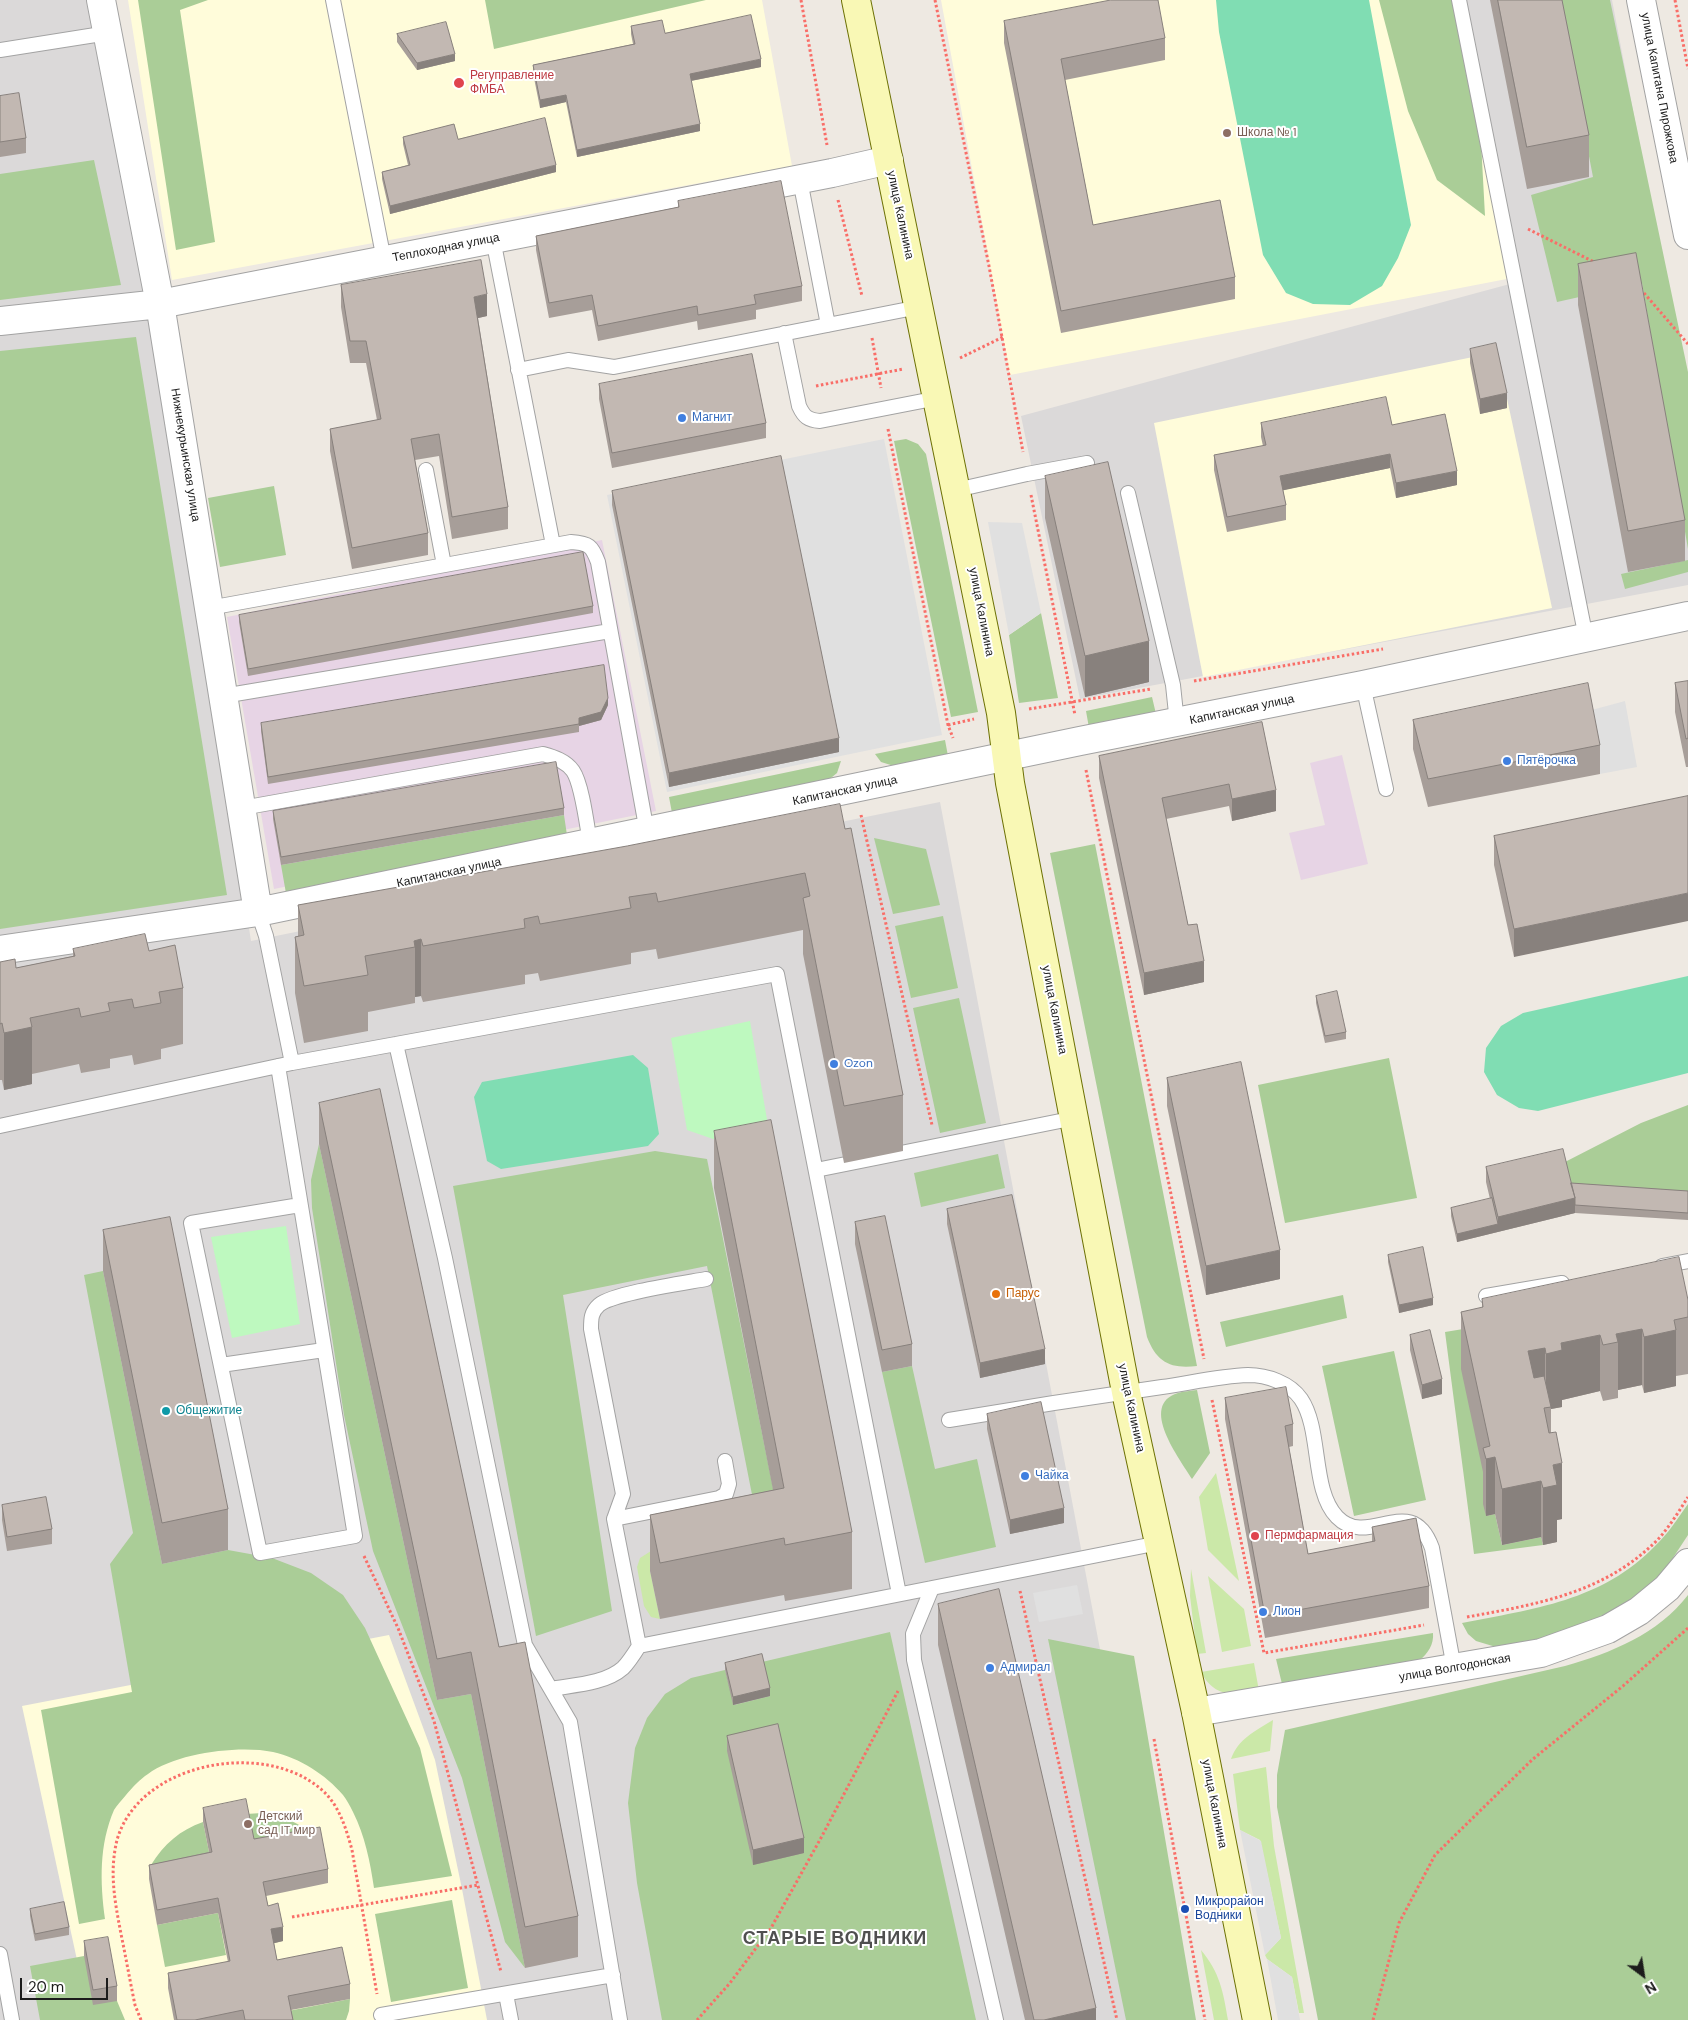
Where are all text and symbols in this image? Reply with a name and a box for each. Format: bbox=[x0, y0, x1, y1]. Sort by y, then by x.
street label: улица Капитана Пирожкова bbox=[1637, 11, 1681, 165]
place label: Регуправление ФМБА bbox=[470, 69, 554, 97]
marker: Регуправление ФМБА bbox=[452, 76, 466, 90]
place label: Школа № 1 bbox=[1237, 126, 1296, 140]
marker: Школа № 1 bbox=[1221, 127, 1233, 139]
street label: улица Калинина bbox=[884, 169, 916, 261]
street label: Теплоходная улица bbox=[391, 231, 501, 265]
street label: Нижнекурьинская улица bbox=[167, 387, 203, 523]
place label: Магнит bbox=[692, 411, 732, 425]
marker: Магнит bbox=[676, 412, 688, 424]
street label: улица Калинина bbox=[965, 566, 997, 658]
street label: Капитанская улица bbox=[1188, 692, 1296, 728]
place label: Пятёрочка bbox=[1517, 754, 1576, 768]
marker: Пятёрочка bbox=[1501, 755, 1513, 767]
street label: Капитанская улица bbox=[791, 773, 899, 809]
street label: Капитанская улица bbox=[395, 855, 503, 891]
street label: улица Калинина bbox=[1038, 964, 1070, 1056]
place label: Ozon bbox=[844, 1057, 873, 1071]
marker: Ozon bbox=[828, 1058, 840, 1070]
place label: Парус bbox=[1006, 1287, 1040, 1301]
marker: Парус bbox=[990, 1288, 1002, 1300]
street label: улица Калинина bbox=[1115, 1362, 1147, 1454]
place label: Общежитие bbox=[176, 1404, 242, 1418]
marker: Общежитие bbox=[160, 1405, 172, 1417]
place label: Чайка bbox=[1035, 1469, 1069, 1483]
marker: Чайка bbox=[1019, 1470, 1031, 1482]
place label: Пермфармация bbox=[1265, 1529, 1353, 1543]
marker: Пермфармация bbox=[1249, 1530, 1261, 1542]
place label: Лион bbox=[1273, 1605, 1301, 1619]
marker: Лион bbox=[1257, 1606, 1269, 1618]
street label: улица Волгодонская bbox=[1398, 1651, 1512, 1685]
place label: Адмирал bbox=[1000, 1661, 1050, 1675]
marker: Адмирал bbox=[984, 1662, 996, 1674]
street label: улица Калинина bbox=[1198, 1758, 1230, 1850]
place label: Детский сад IT мир bbox=[258, 1810, 315, 1838]
marker: Детский сад IT мир bbox=[242, 1818, 254, 1830]
place label: Микрорайон Водники bbox=[1195, 1895, 1264, 1923]
marker: Микрорайон Водники bbox=[1179, 1903, 1191, 1915]
district label: СТАРЫЕ ВОДНИКИ bbox=[741, 1928, 929, 1950]
north arrow bbox=[1618, 1950, 1668, 2000]
scale bar bbox=[22, 1968, 110, 2000]
text: 20 m bbox=[28, 1977, 64, 1997]
text: N bbox=[1642, 1978, 1660, 1998]

